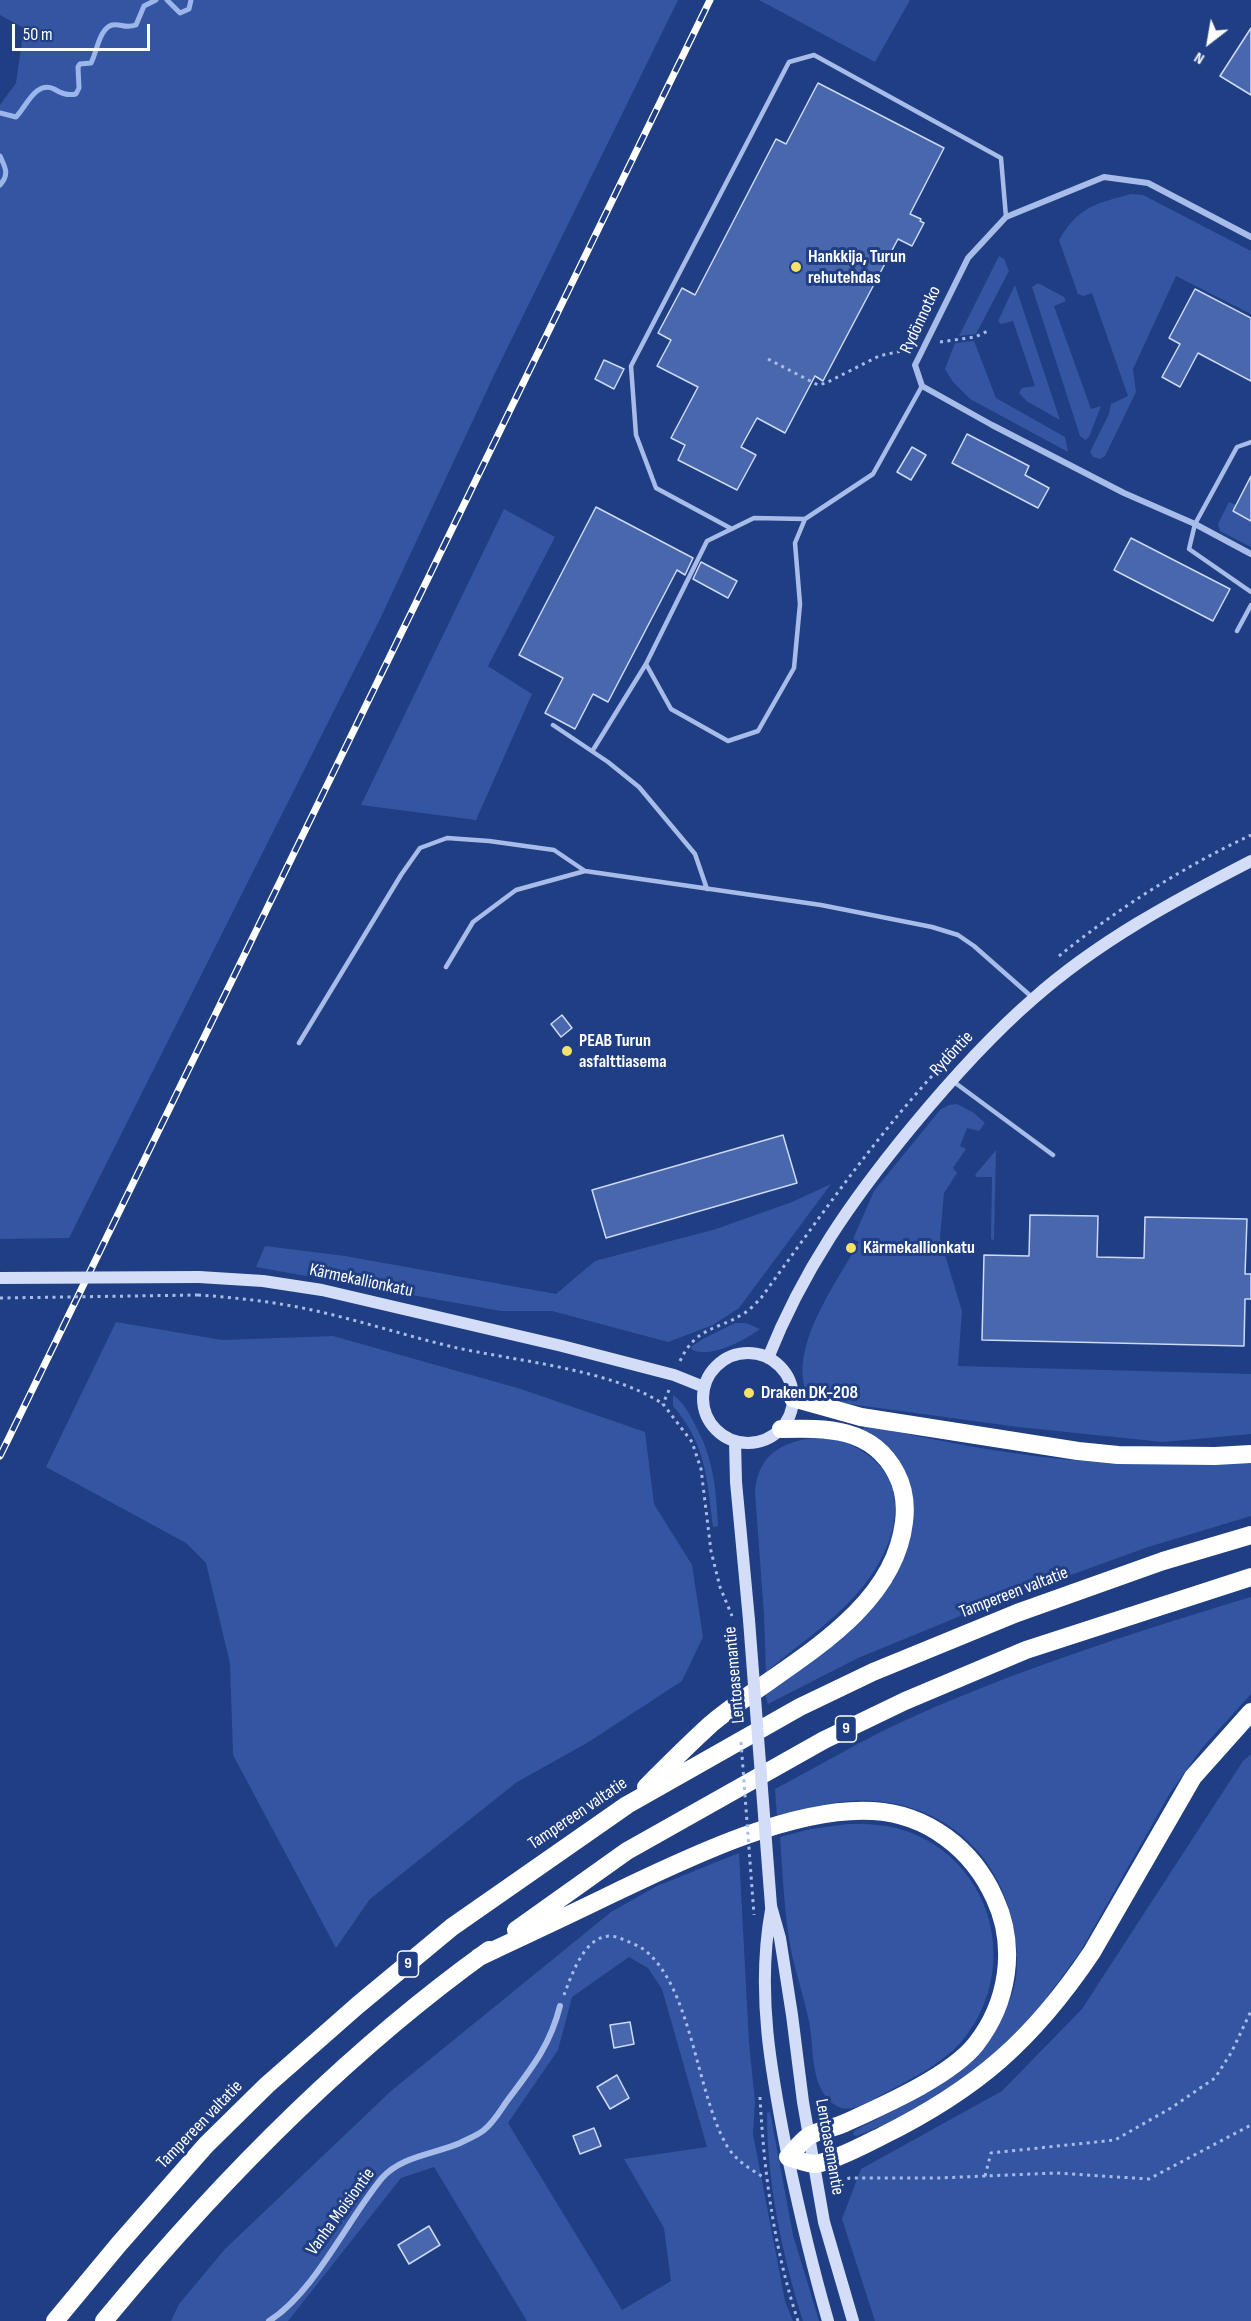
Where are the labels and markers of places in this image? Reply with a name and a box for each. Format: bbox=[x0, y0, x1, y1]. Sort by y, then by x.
place label: Hankkija, Turun rehutehdas bbox=[808, 246, 906, 288]
marker: Hankkija, Turun rehutehdas bbox=[789, 260, 803, 274]
place label: PEAB Turun asfalttiasema bbox=[579, 1030, 666, 1072]
marker: PEAB Turun asfalttiasema bbox=[560, 1044, 574, 1058]
place label: Kärmekallionkatu bbox=[863, 1237, 975, 1259]
marker: Kärmekallionkatu bbox=[844, 1241, 858, 1255]
place label: Draken DK-208 bbox=[761, 1382, 858, 1404]
marker: Draken DK-208 bbox=[742, 1386, 756, 1400]

